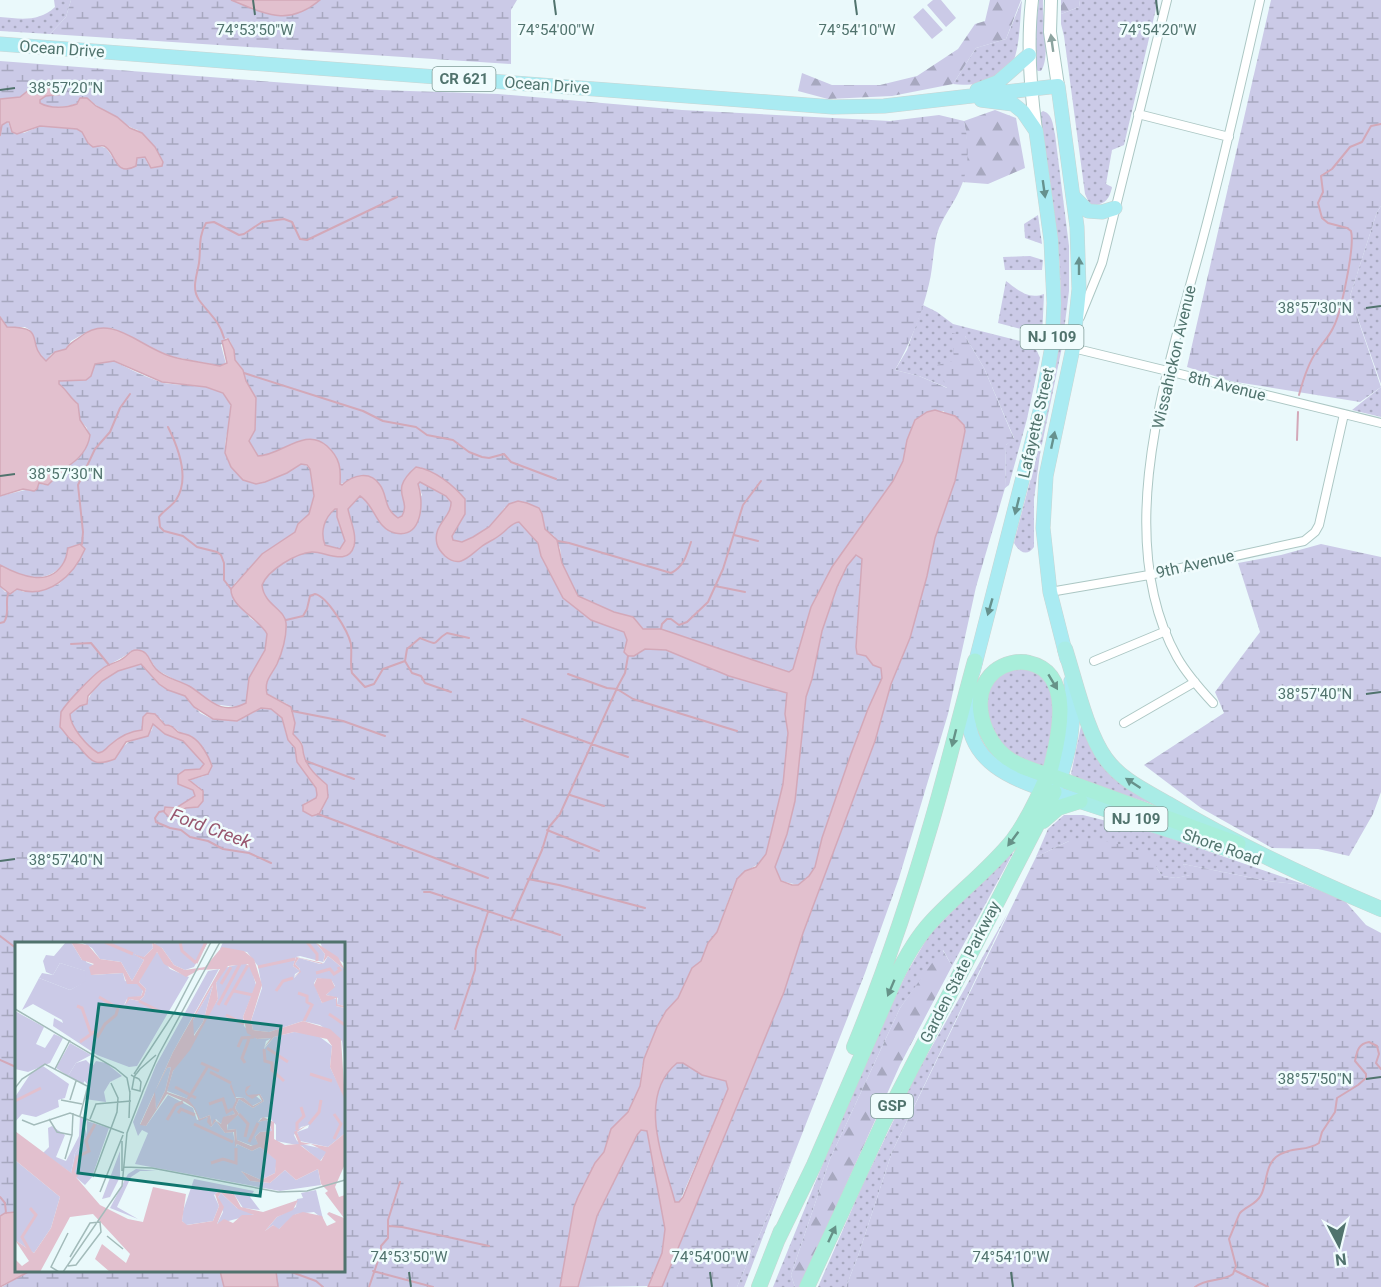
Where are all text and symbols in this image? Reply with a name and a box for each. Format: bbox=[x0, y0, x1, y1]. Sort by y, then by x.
text: 74°53'50"W bbox=[217, 21, 293, 39]
text: 74°54'00"W bbox=[518, 21, 594, 39]
text: 74°54'10"W bbox=[819, 21, 895, 39]
text: 74°54'20"W bbox=[1120, 21, 1196, 39]
one-way arrow bbox=[1047, 33, 1057, 52]
street label: Ocean Drive bbox=[19, 37, 105, 61]
road number: CR 621 bbox=[432, 67, 496, 91]
street label: Ocean Drive bbox=[504, 73, 590, 97]
text: 38°57'20"N bbox=[29, 79, 103, 97]
one-way arrow bbox=[1040, 180, 1049, 199]
one-way arrow bbox=[1074, 257, 1084, 276]
street label: Wissahickon Avenue bbox=[1148, 283, 1200, 431]
text: 38°57'30"N bbox=[1278, 299, 1352, 317]
road number: NJ 109 bbox=[1020, 325, 1084, 349]
street label: Lafayette Street bbox=[1014, 366, 1058, 480]
street label: 8th Avenue bbox=[1186, 367, 1268, 405]
one-way arrow bbox=[1049, 431, 1058, 450]
text: 38°57'30"N bbox=[29, 465, 103, 483]
one-way arrow bbox=[1011, 497, 1021, 515]
street label: 9th Avenue bbox=[1154, 546, 1236, 582]
one-way arrow bbox=[984, 598, 994, 616]
one-way arrow bbox=[1047, 674, 1058, 690]
text: 38°57'40"N bbox=[1278, 685, 1352, 703]
one-way arrow bbox=[949, 729, 959, 747]
one-way arrow bbox=[1125, 778, 1141, 789]
water label: Ford Creek bbox=[168, 804, 255, 853]
road number: NJ 109 bbox=[1104, 807, 1168, 831]
street label: Shore Road bbox=[1180, 825, 1264, 869]
one-way arrow bbox=[1008, 831, 1020, 846]
text: 38°57'40"N bbox=[29, 851, 103, 869]
street label: Garden State Parkway bbox=[916, 897, 1004, 1046]
inset map bbox=[15, 942, 345, 1272]
one-way arrow bbox=[886, 979, 895, 997]
text: 38°57'50"N bbox=[1278, 1070, 1352, 1088]
road number: GSP bbox=[871, 1094, 913, 1118]
north arrow bbox=[1309, 1215, 1369, 1275]
one-way arrow bbox=[827, 1225, 836, 1242]
text: 74°53'50"W bbox=[371, 1248, 447, 1266]
text: 74°54'00"W bbox=[672, 1248, 748, 1266]
text: 74°54'10"W bbox=[973, 1248, 1049, 1266]
text: N bbox=[1334, 1249, 1348, 1270]

